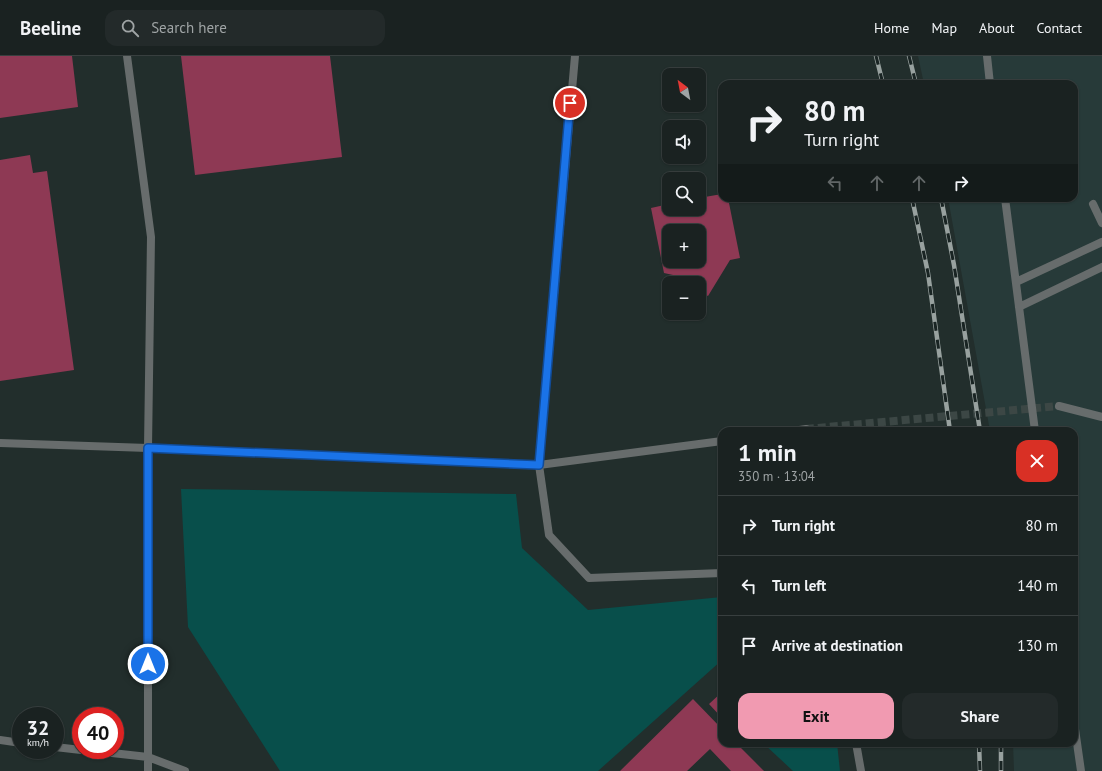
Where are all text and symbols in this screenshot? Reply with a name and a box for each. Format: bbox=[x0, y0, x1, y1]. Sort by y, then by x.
search box bbox=[105, 10, 385, 46]
text: Beeline bbox=[20, 16, 81, 40]
icon: search bbox=[119, 17, 141, 39]
text: Search here bbox=[151, 18, 227, 37]
text: Home bbox=[874, 19, 909, 37]
text: Map bbox=[931, 19, 957, 37]
text: About bbox=[979, 19, 1015, 37]
text: Contact bbox=[1037, 19, 1082, 37]
north arrow bbox=[662, 68, 706, 112]
map controls bbox=[662, 68, 706, 320]
pin bbox=[553, 86, 587, 120]
icon: arrive bbox=[559, 92, 581, 114]
text: 80 m bbox=[804, 92, 865, 129]
icon: right bbox=[738, 96, 790, 148]
button: sound bbox=[662, 120, 706, 164]
text: Turn right bbox=[804, 128, 879, 151]
button: search bbox=[662, 172, 706, 216]
icon: left bbox=[824, 172, 846, 194]
icon: ahead bbox=[866, 172, 888, 194]
icon: ahead bbox=[908, 172, 930, 194]
icon: right bbox=[950, 172, 972, 194]
button: + bbox=[662, 224, 706, 268]
button: − bbox=[662, 276, 706, 320]
text: 1 min bbox=[738, 437, 797, 468]
button: close bbox=[1016, 440, 1058, 482]
text: 350 m · 13:04 bbox=[738, 468, 815, 485]
icon: right bbox=[738, 515, 760, 537]
text: Turn right bbox=[772, 516, 835, 535]
text: 80 m bbox=[1025, 516, 1058, 535]
icon: left bbox=[738, 575, 760, 597]
text: Turn left bbox=[772, 576, 826, 595]
text: 140 m bbox=[1017, 576, 1058, 595]
icon: arrive bbox=[738, 635, 760, 657]
text: Arrive at destination bbox=[772, 636, 903, 655]
text: 130 m bbox=[1017, 636, 1058, 655]
position arrow bbox=[127, 643, 169, 685]
button: Exit bbox=[738, 693, 894, 739]
button: Share bbox=[902, 693, 1058, 739]
speed limit sign: 40 bbox=[72, 707, 124, 759]
text: 32 bbox=[27, 715, 49, 741]
text: km/h bbox=[27, 736, 49, 749]

